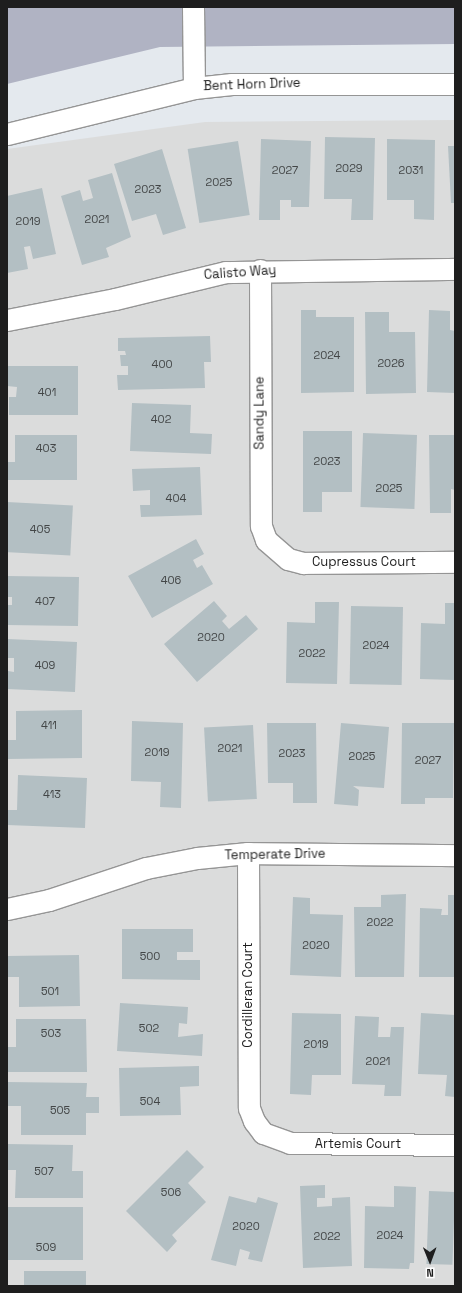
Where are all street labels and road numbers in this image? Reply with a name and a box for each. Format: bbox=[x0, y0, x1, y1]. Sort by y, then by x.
street label: Bent Horn Drive bbox=[203, 76, 301, 94]
street label: Calisto Way bbox=[203, 263, 277, 283]
street label: Sandy Lane bbox=[252, 376, 268, 450]
street label: Cupressus Court bbox=[312, 554, 416, 570]
street label: Temperate Drive bbox=[224, 846, 326, 864]
street label: Cordilleran Court bbox=[240, 942, 256, 1048]
street label: Artemis Court bbox=[315, 1136, 401, 1152]

